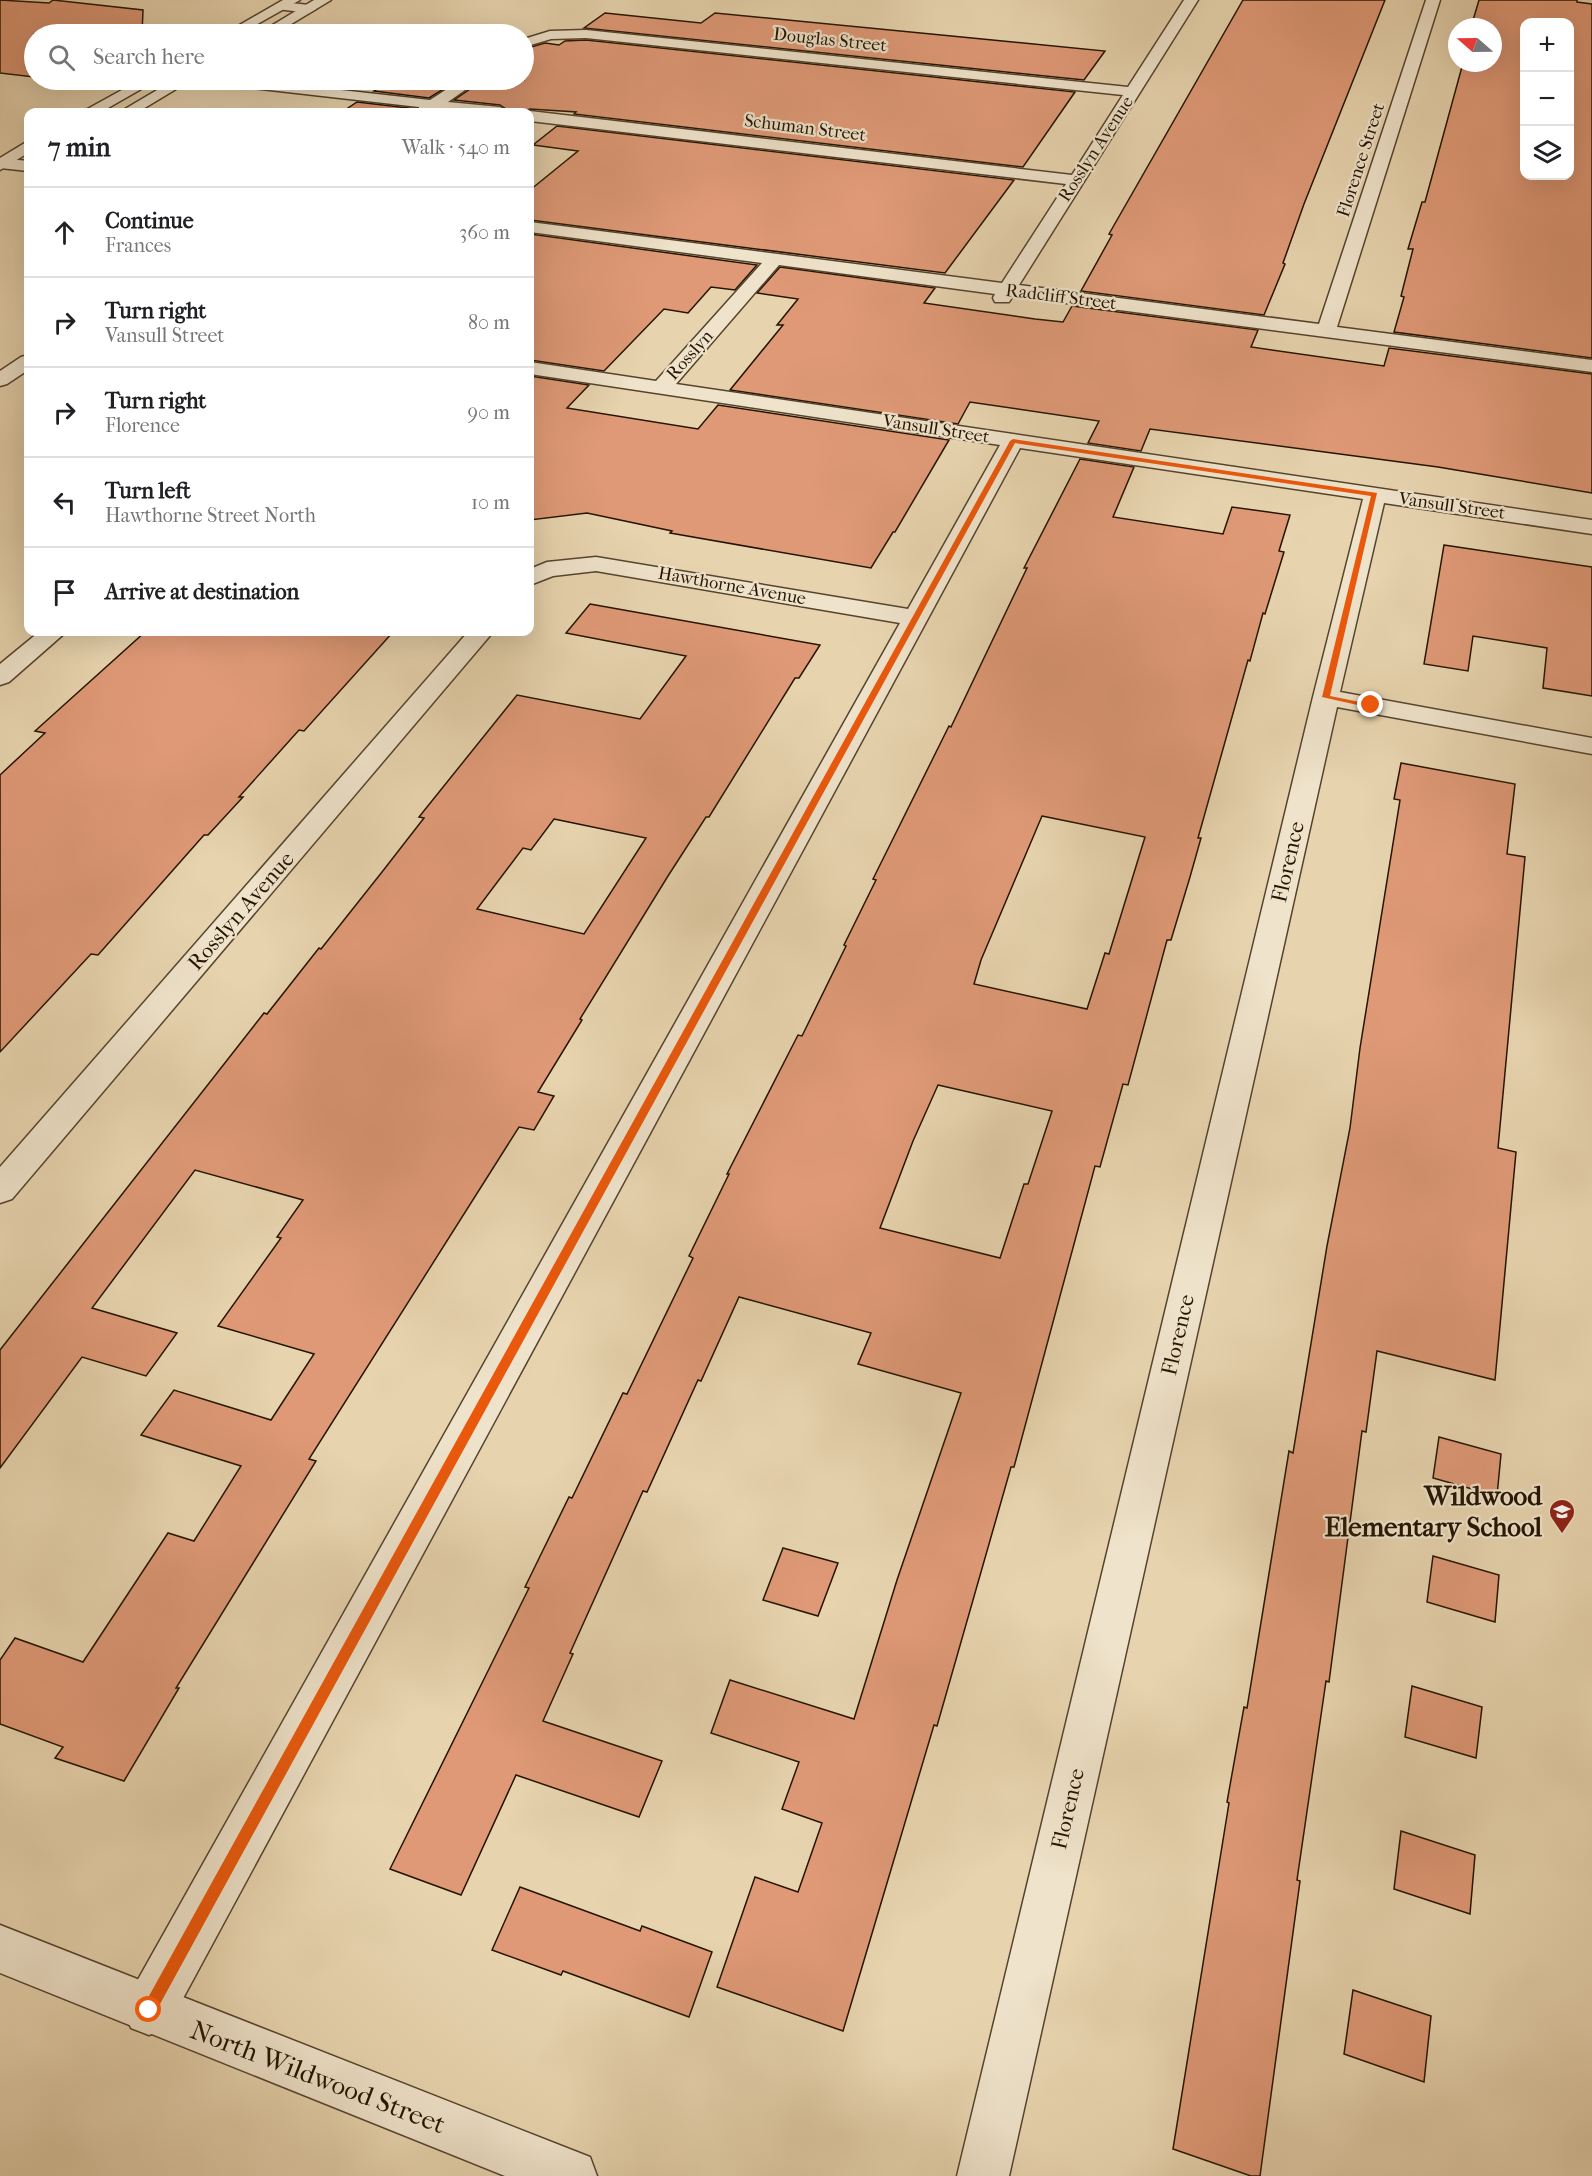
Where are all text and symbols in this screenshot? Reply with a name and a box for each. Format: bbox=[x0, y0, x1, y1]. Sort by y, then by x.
north arrow bbox=[1448, 18, 1502, 72]
map controls bbox=[1520, 18, 1574, 180]
button: + bbox=[1520, 18, 1574, 72]
search box bbox=[24, 24, 534, 90]
street label: Douglas Street bbox=[772, 24, 888, 56]
icon: search bbox=[45, 41, 78, 74]
text: Search here bbox=[93, 44, 205, 70]
button: − bbox=[1520, 72, 1574, 126]
street label: Rosslyn Avenue bbox=[1054, 92, 1138, 206]
street label: Florence Street bbox=[1333, 100, 1389, 220]
street label: Schuman Street bbox=[743, 110, 868, 146]
button: layers bbox=[1520, 126, 1574, 180]
text: 7 min bbox=[48, 132, 111, 163]
text: Walk · 540 m bbox=[402, 136, 510, 159]
text: Continue bbox=[105, 208, 194, 234]
icon: ahead bbox=[48, 216, 81, 249]
text: 360 m bbox=[459, 221, 510, 244]
text: Frances bbox=[105, 234, 171, 257]
street label: Radcliff Street bbox=[1004, 280, 1118, 314]
text: Turn right bbox=[105, 298, 206, 324]
icon: right bbox=[48, 306, 81, 339]
text: 80 m bbox=[468, 311, 510, 334]
text: Vansull Street bbox=[105, 324, 224, 347]
street label: Rosslyn bbox=[662, 325, 718, 384]
text: Turn right bbox=[105, 388, 206, 414]
icon: right bbox=[48, 396, 81, 429]
text: 90 m bbox=[468, 401, 510, 424]
street label: Vansull Street bbox=[880, 410, 991, 448]
text: Florence bbox=[105, 414, 180, 437]
text: Turn left bbox=[105, 478, 191, 504]
icon: left bbox=[48, 486, 81, 519]
street label: Vansull Street bbox=[1396, 488, 1507, 524]
text: 10 m bbox=[471, 491, 510, 514]
text: Hawthorne Street North bbox=[105, 504, 316, 527]
street label: Hawthorne Avenue bbox=[656, 563, 808, 609]
icon: arrive bbox=[48, 576, 81, 609]
text: Arrive at destination bbox=[105, 579, 299, 605]
route end bbox=[1357, 691, 1383, 717]
street label: Florence bbox=[1266, 819, 1310, 905]
street label: Rosslyn Avenue bbox=[182, 846, 300, 976]
street label: Florence bbox=[1156, 1292, 1200, 1378]
place label: Wildwood Elementary School bbox=[1325, 1480, 1543, 1543]
school or university icon: Wildwood Elementary School bbox=[1547, 1497, 1577, 1535]
street label: Florence bbox=[1046, 1766, 1090, 1852]
route start bbox=[135, 1996, 161, 2022]
street label: North Wildwood Street bbox=[186, 2014, 450, 2141]

